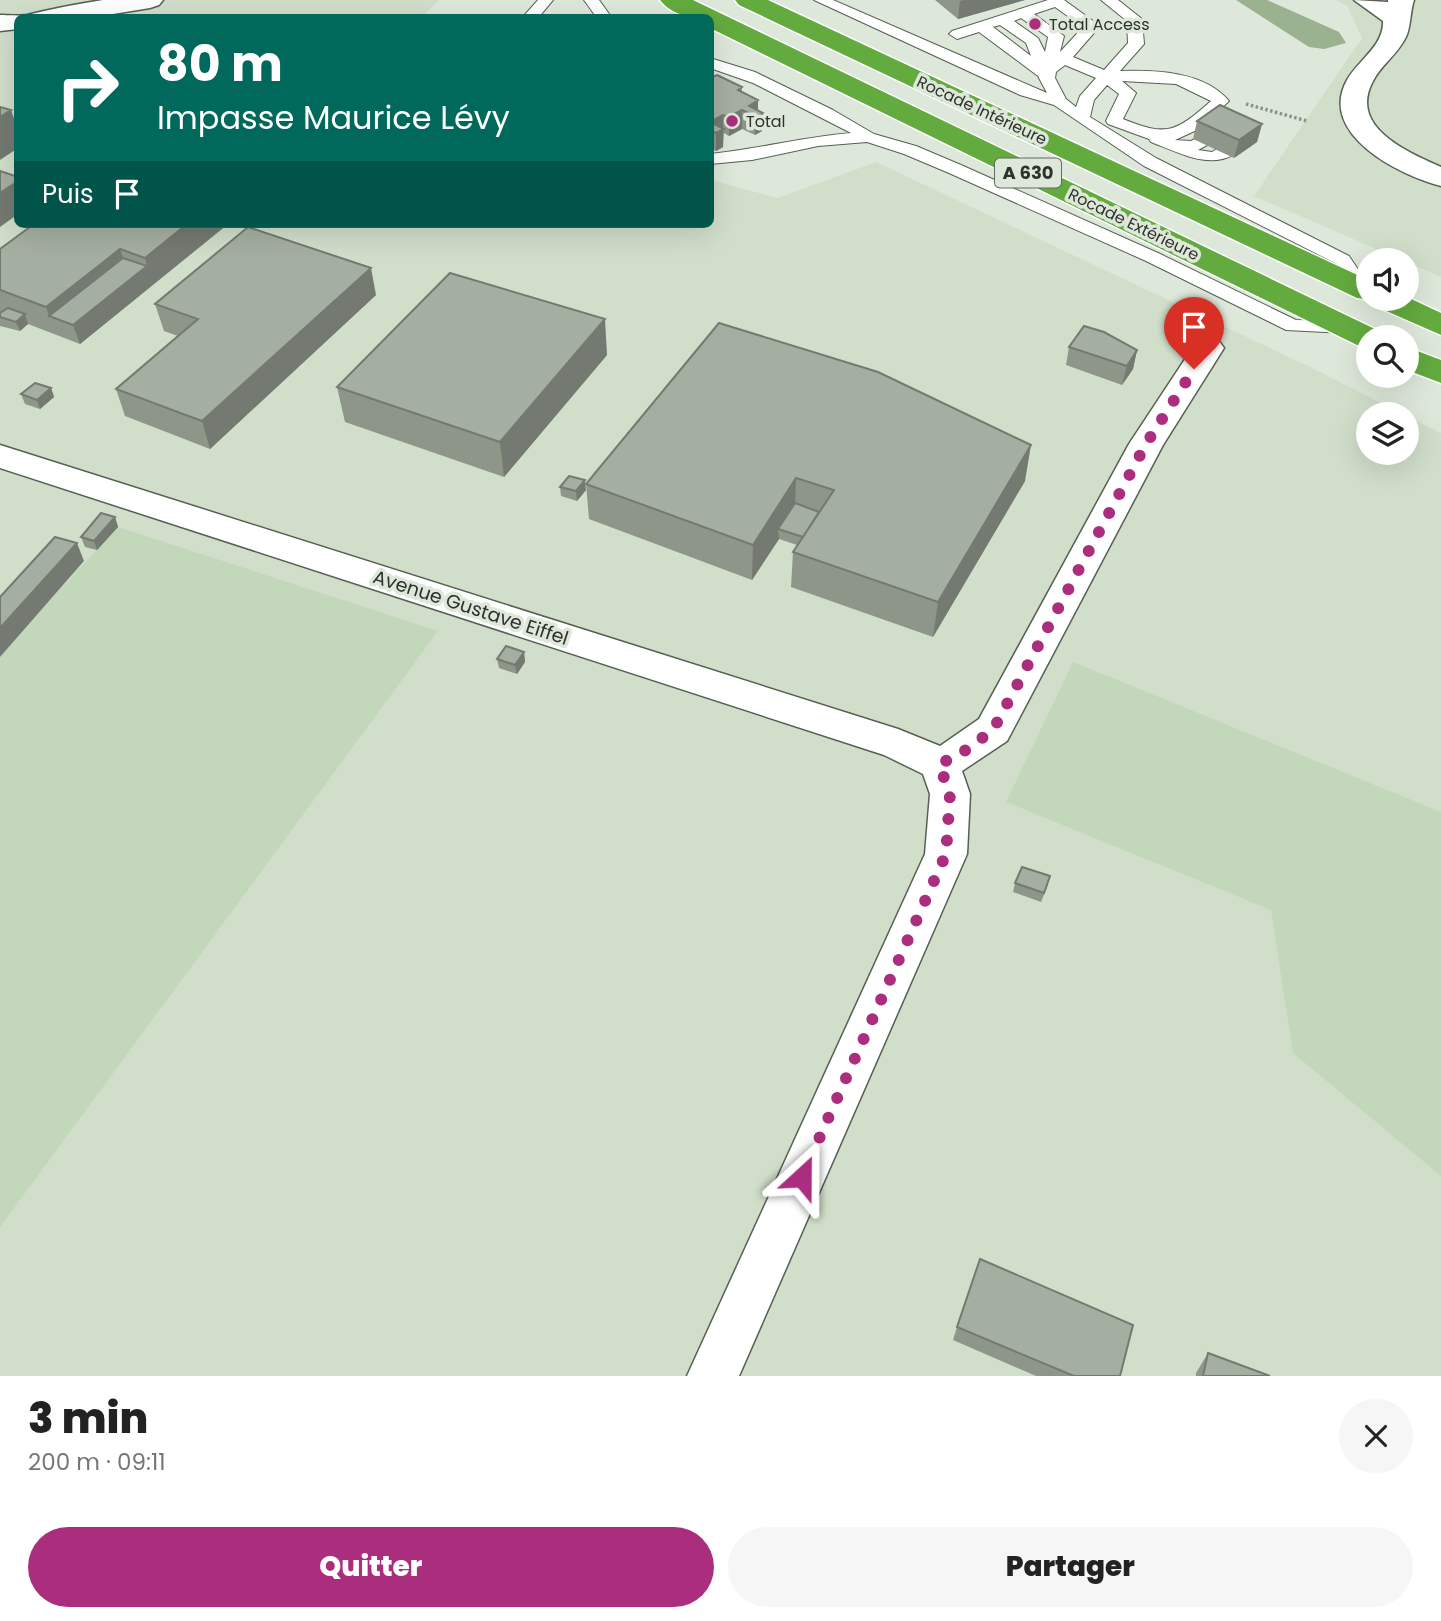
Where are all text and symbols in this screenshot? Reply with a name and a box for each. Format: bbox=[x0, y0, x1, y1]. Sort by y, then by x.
place label: Total Access bbox=[1049, 13, 1150, 36]
marker: Total Access bbox=[1027, 16, 1043, 32]
text: 80 m bbox=[157, 30, 283, 98]
icon: right bbox=[42, 42, 133, 133]
street label: Rocade Intérieure bbox=[913, 70, 1051, 151]
text: Impasse Maurice Lévy bbox=[157, 95, 510, 140]
place label: Total bbox=[746, 110, 785, 133]
marker: Total bbox=[724, 113, 740, 129]
road number: A 630 bbox=[995, 158, 1061, 188]
icon: arrive bbox=[108, 175, 146, 213]
text: Puis bbox=[42, 176, 94, 212]
street label: Rocade Extérieure bbox=[1064, 183, 1203, 266]
map controls bbox=[1356, 248, 1419, 465]
button: sound bbox=[1356, 248, 1419, 311]
pin bbox=[1164, 297, 1224, 369]
icon: arrive bbox=[1175, 308, 1213, 346]
button: search bbox=[1356, 325, 1419, 388]
button: layers bbox=[1356, 402, 1419, 465]
street label: Avenue Gustave Eiffel bbox=[370, 563, 572, 652]
position arrow bbox=[765, 1140, 839, 1214]
text: 3 min bbox=[28, 1389, 148, 1448]
button: close bbox=[1339, 1399, 1413, 1473]
text: 200 m · 09:11 bbox=[28, 1446, 166, 1478]
button: Quitter bbox=[28, 1527, 714, 1607]
button: Partager bbox=[728, 1527, 1413, 1607]

